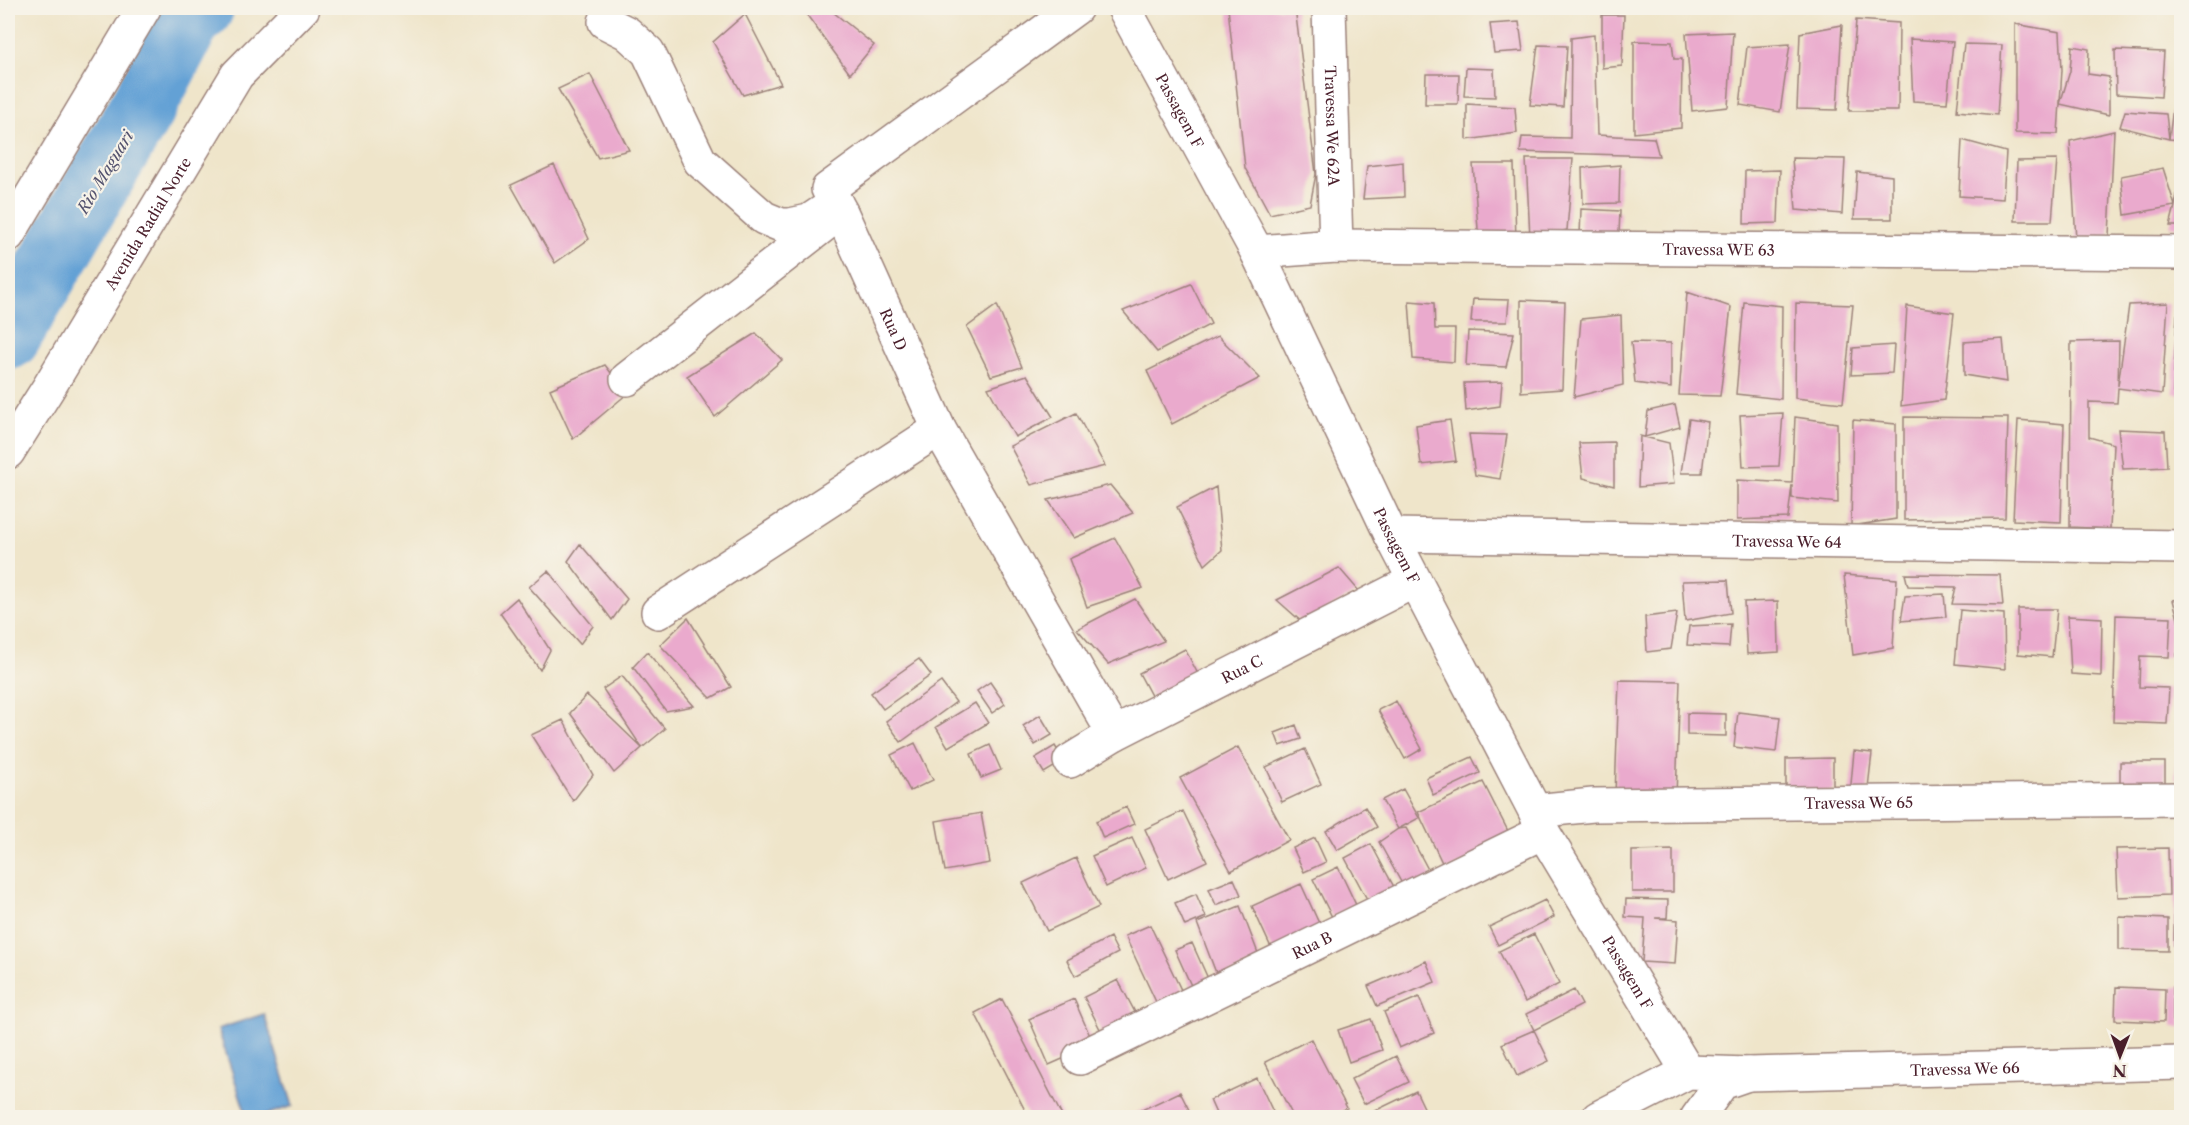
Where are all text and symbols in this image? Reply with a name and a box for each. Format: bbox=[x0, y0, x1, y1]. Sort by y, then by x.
street label: Travessa We 62A bbox=[1321, 65, 1344, 187]
street label: Passagem F bbox=[1152, 70, 1208, 152]
water label: Rio Maguari bbox=[71, 126, 138, 219]
street label: Avenida Radial Norte bbox=[100, 154, 195, 294]
street label: Travessa WE 63 bbox=[1663, 239, 1775, 259]
street label: Rua D bbox=[876, 305, 912, 353]
street label: Passagem F bbox=[1370, 504, 1424, 587]
street label: Travessa We 64 bbox=[1732, 531, 1842, 551]
street label: Rua C bbox=[1218, 651, 1265, 687]
street label: Travessa We 65 bbox=[1804, 792, 1913, 812]
street label: Rua B bbox=[1289, 927, 1335, 963]
street label: Passagem F bbox=[1598, 932, 1658, 1013]
north arrow bbox=[2090, 1026, 2150, 1086]
street label: Travessa We 66 bbox=[1910, 1058, 2020, 1079]
text: N bbox=[2113, 1061, 2127, 1081]

